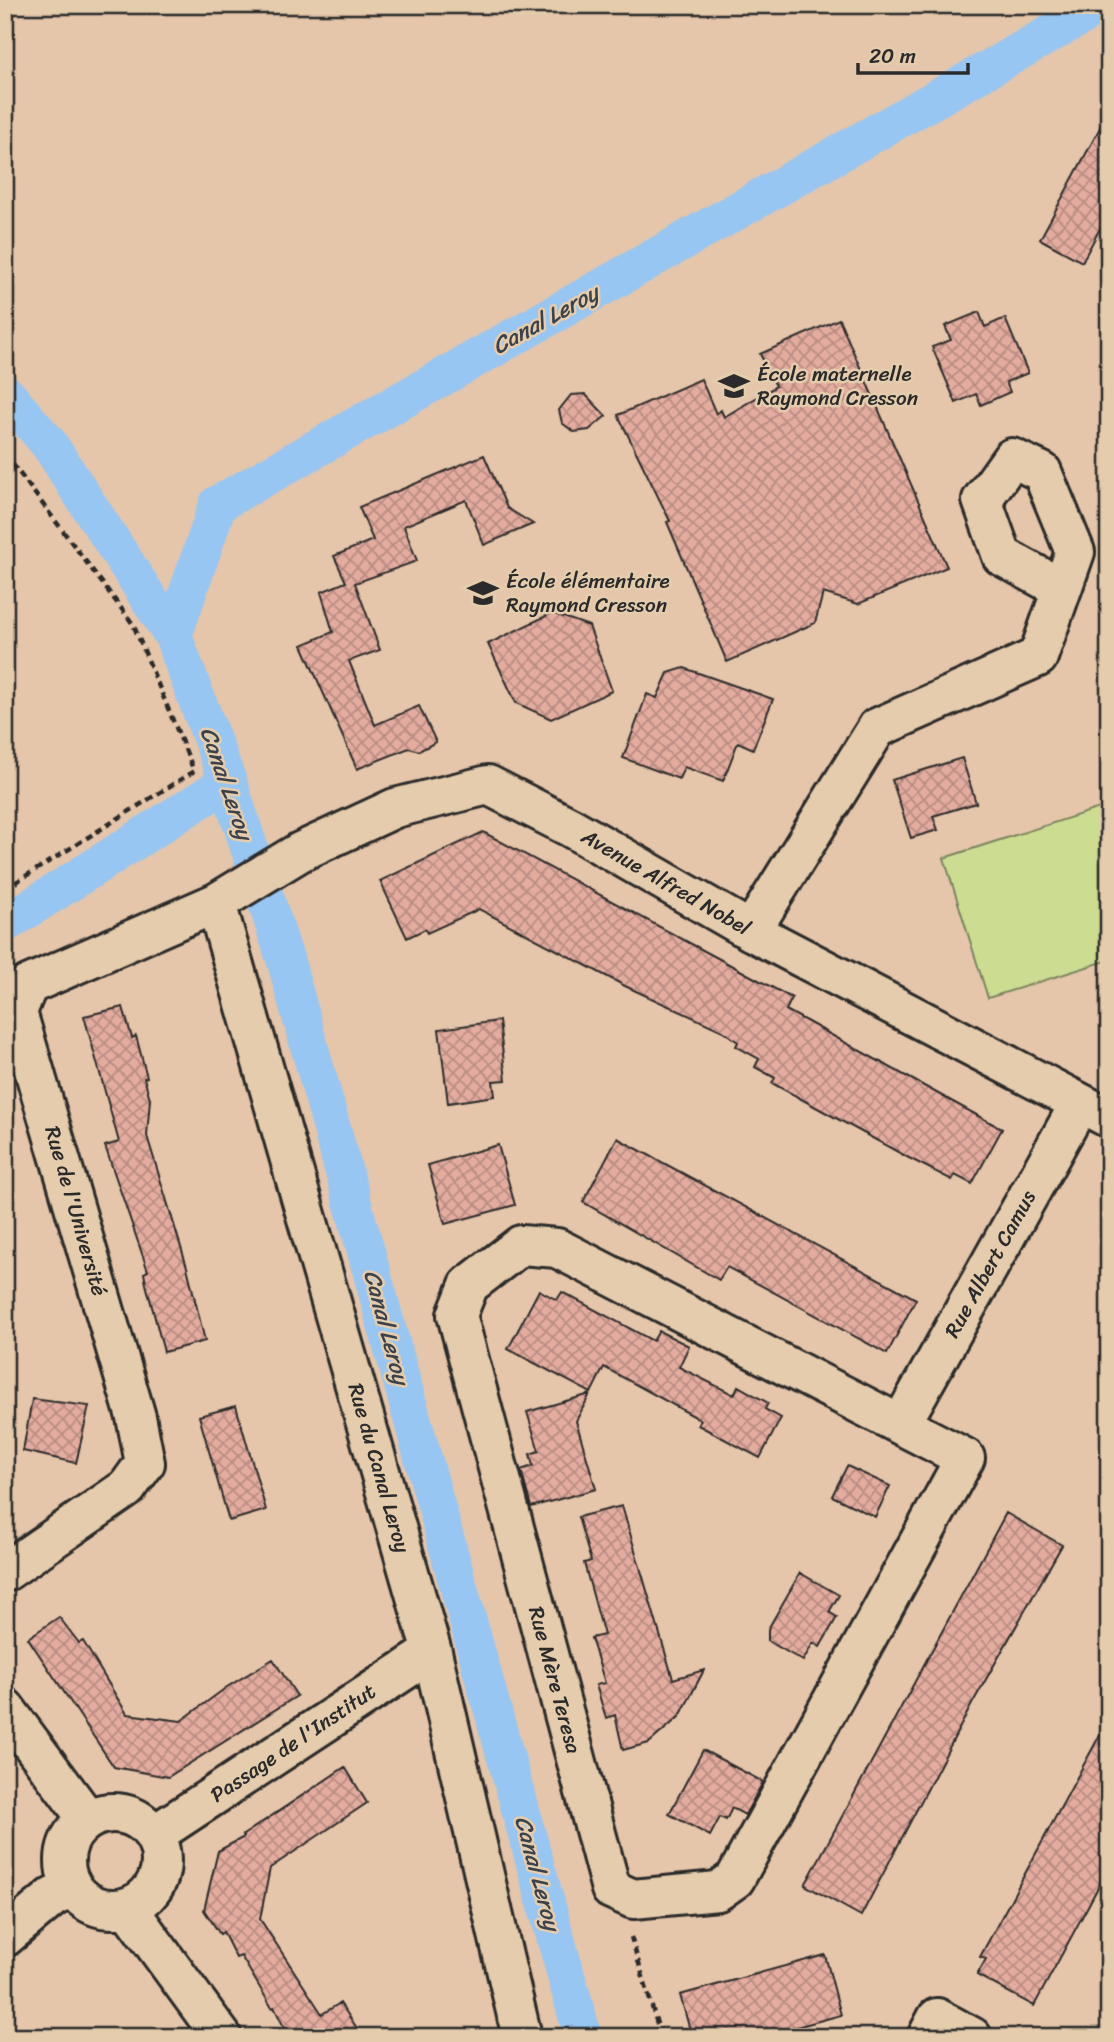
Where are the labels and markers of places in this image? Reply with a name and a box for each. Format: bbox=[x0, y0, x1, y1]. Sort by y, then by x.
place label: École maternelle Raymond Cresson bbox=[757, 355, 918, 417]
school or university icon: École maternelle Raymond Cresson bbox=[717, 369, 751, 403]
place label: École élémentaire Raymond Cresson bbox=[506, 562, 670, 624]
school or university icon: École élémentaire Raymond Cresson bbox=[466, 576, 500, 610]

